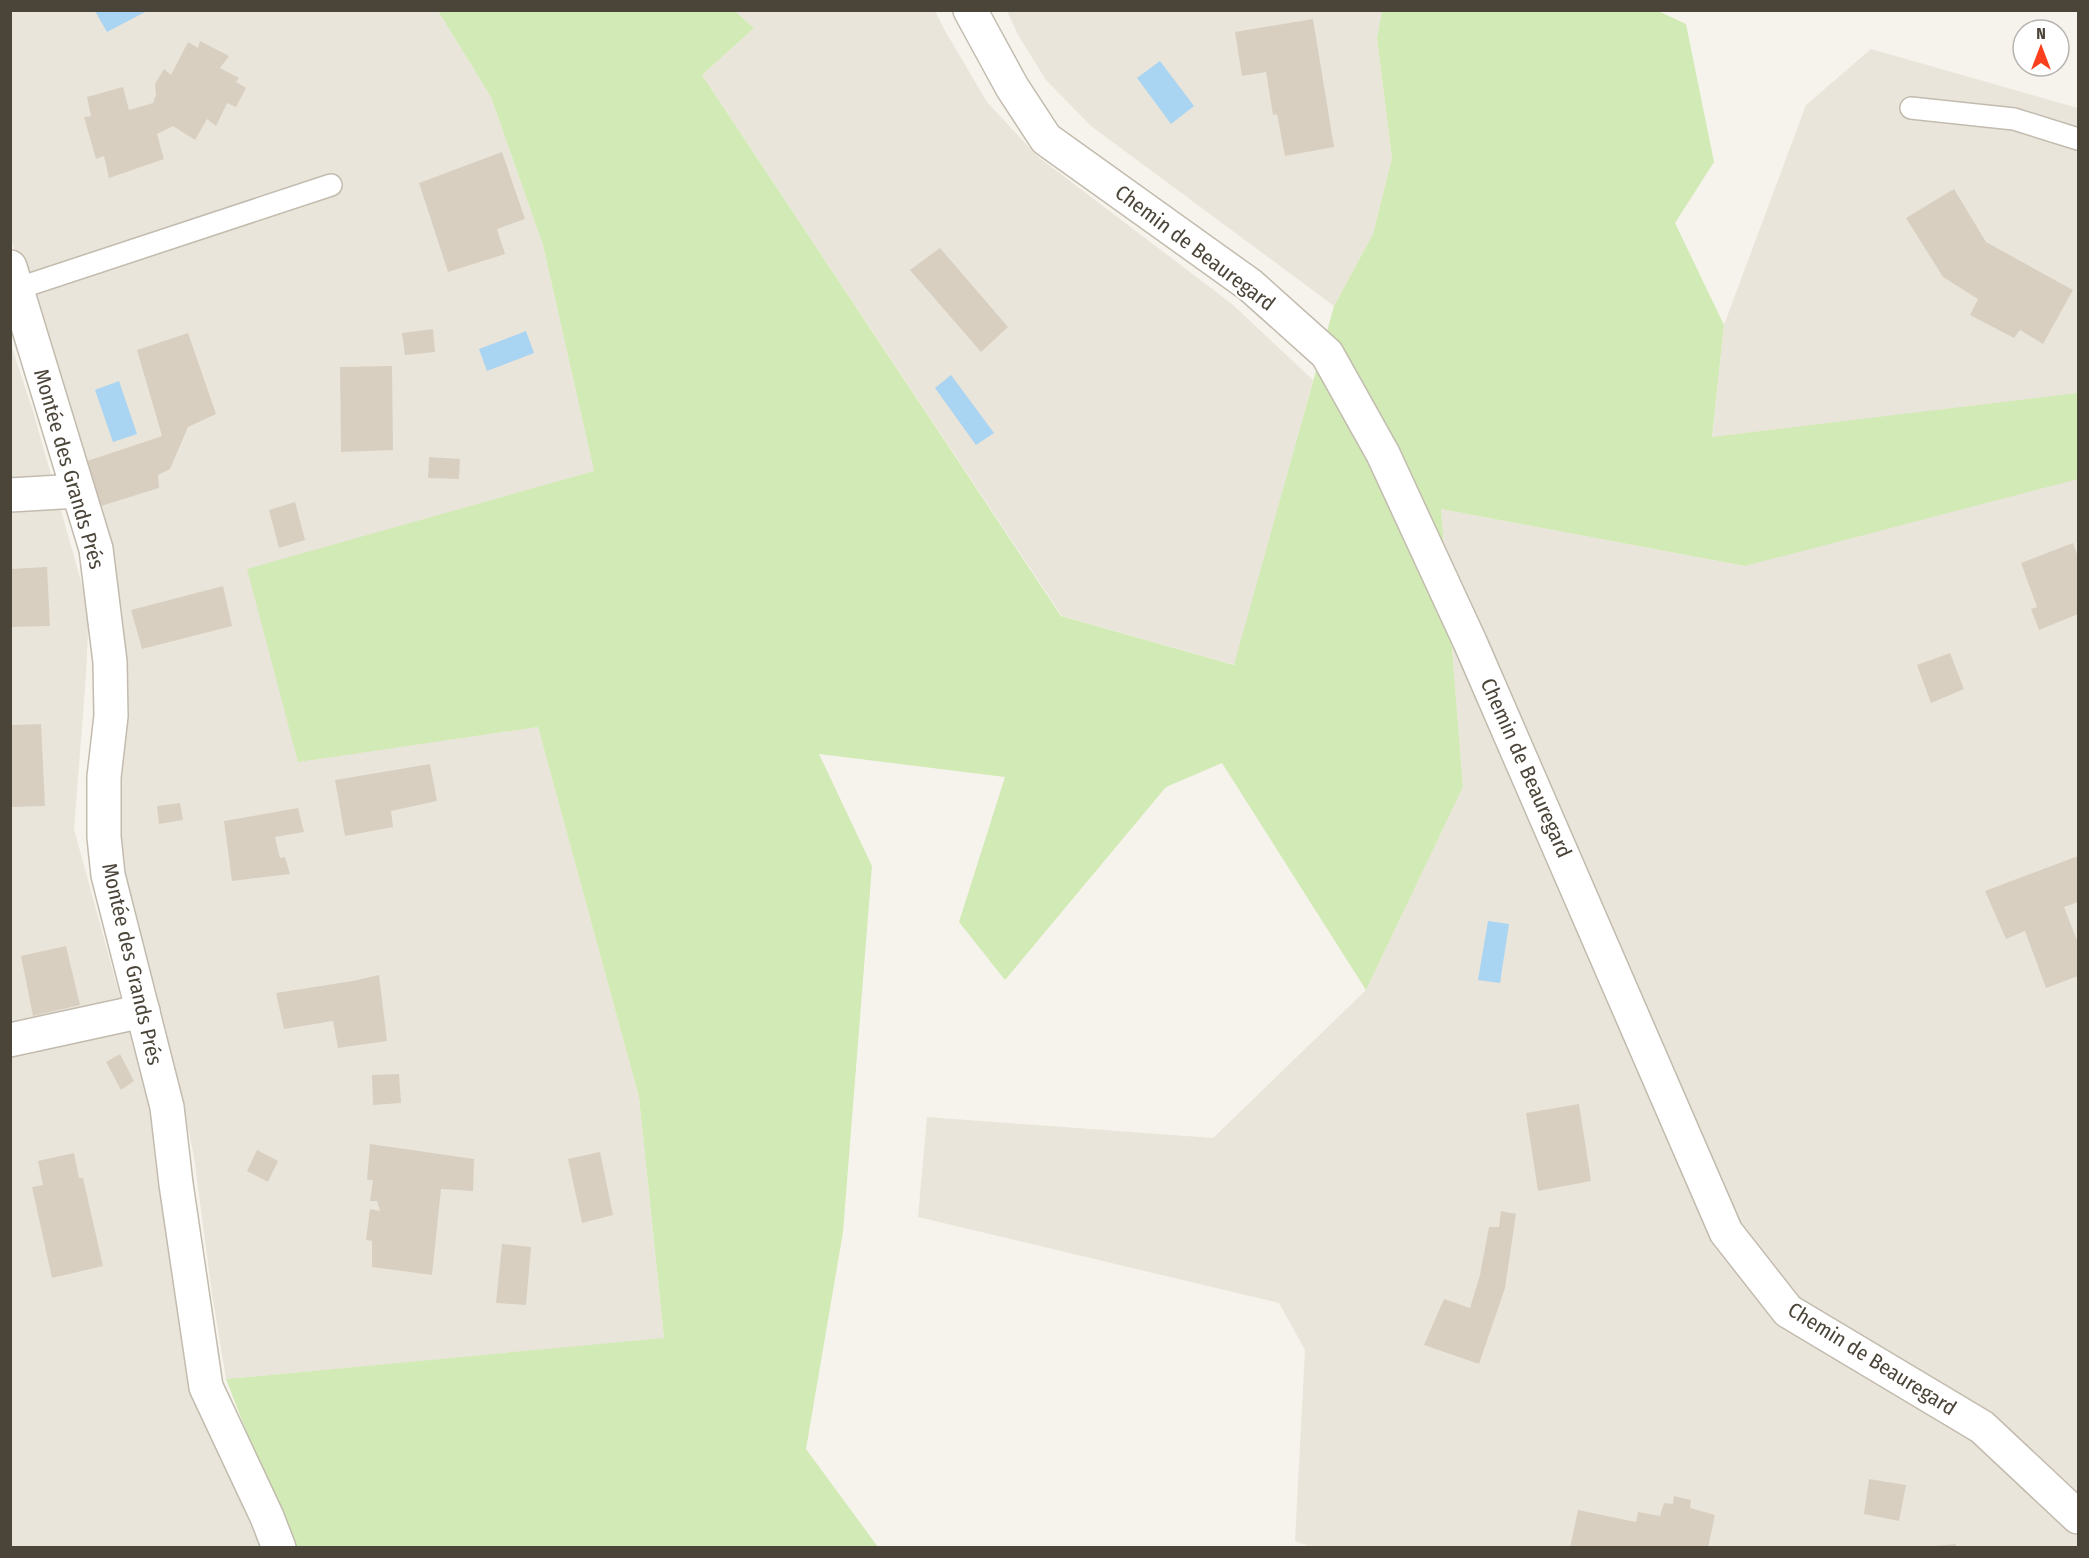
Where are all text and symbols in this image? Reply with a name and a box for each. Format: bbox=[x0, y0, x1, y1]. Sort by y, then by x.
north arrow bbox=[2011, 18, 2071, 78]
text: N bbox=[2036, 24, 2046, 43]
street label: Chemin de Beauregard bbox=[1110, 179, 1280, 317]
street label: Montée des Grands Prés bbox=[28, 366, 110, 572]
street label: Chemin de Beauregard bbox=[1475, 674, 1577, 862]
street label: Montée des Grands Prés bbox=[96, 860, 168, 1068]
street label: Chemin de Beauregard bbox=[1783, 1297, 1961, 1421]

